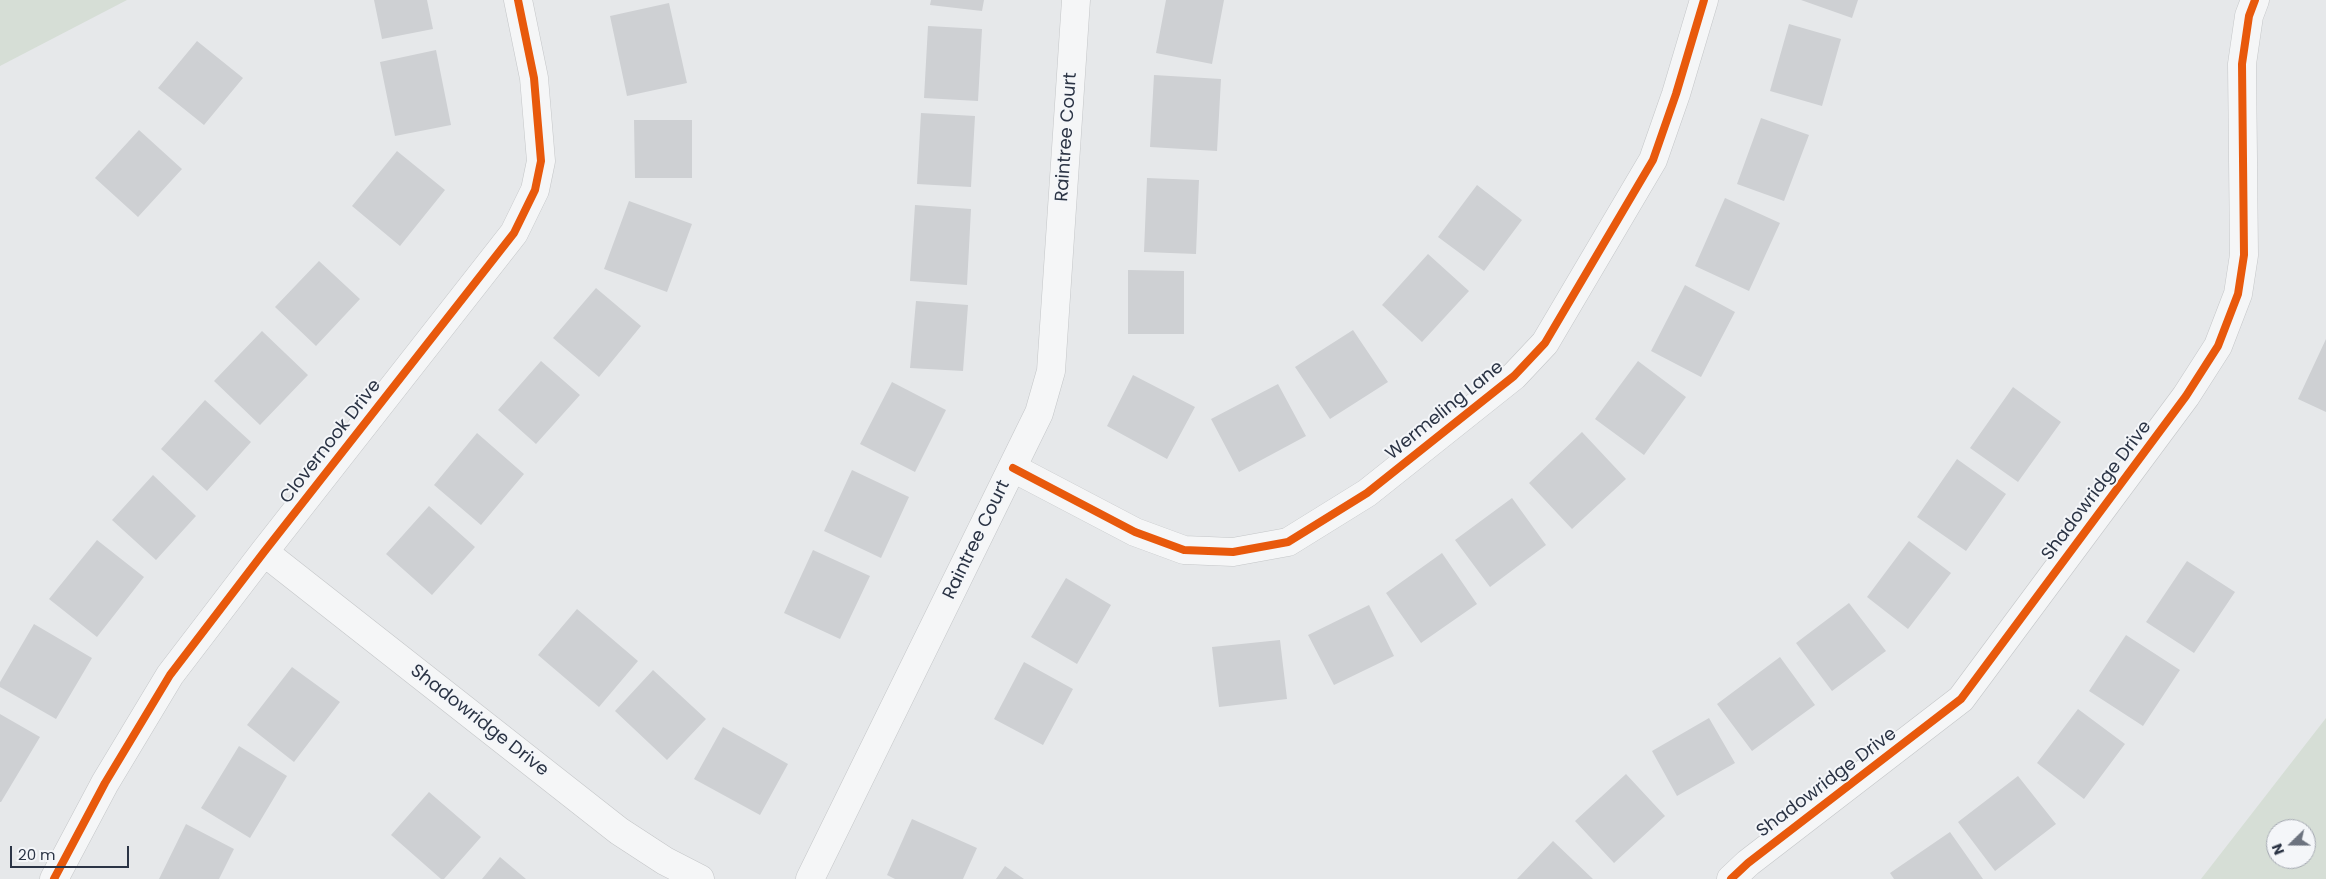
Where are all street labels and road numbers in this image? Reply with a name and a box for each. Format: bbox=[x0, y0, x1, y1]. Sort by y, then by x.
street label: Raintree Court bbox=[1052, 72, 1082, 202]
street label: Wermeling Lane bbox=[1382, 357, 1508, 465]
street label: Clovernook Drive bbox=[276, 376, 386, 508]
street label: Shadowridge Drive bbox=[2037, 417, 2157, 565]
street label: Raintree Court bbox=[939, 477, 1015, 603]
street label: Shadowridge Drive bbox=[406, 660, 552, 782]
street label: Shadowridge Drive bbox=[1753, 723, 1901, 843]

